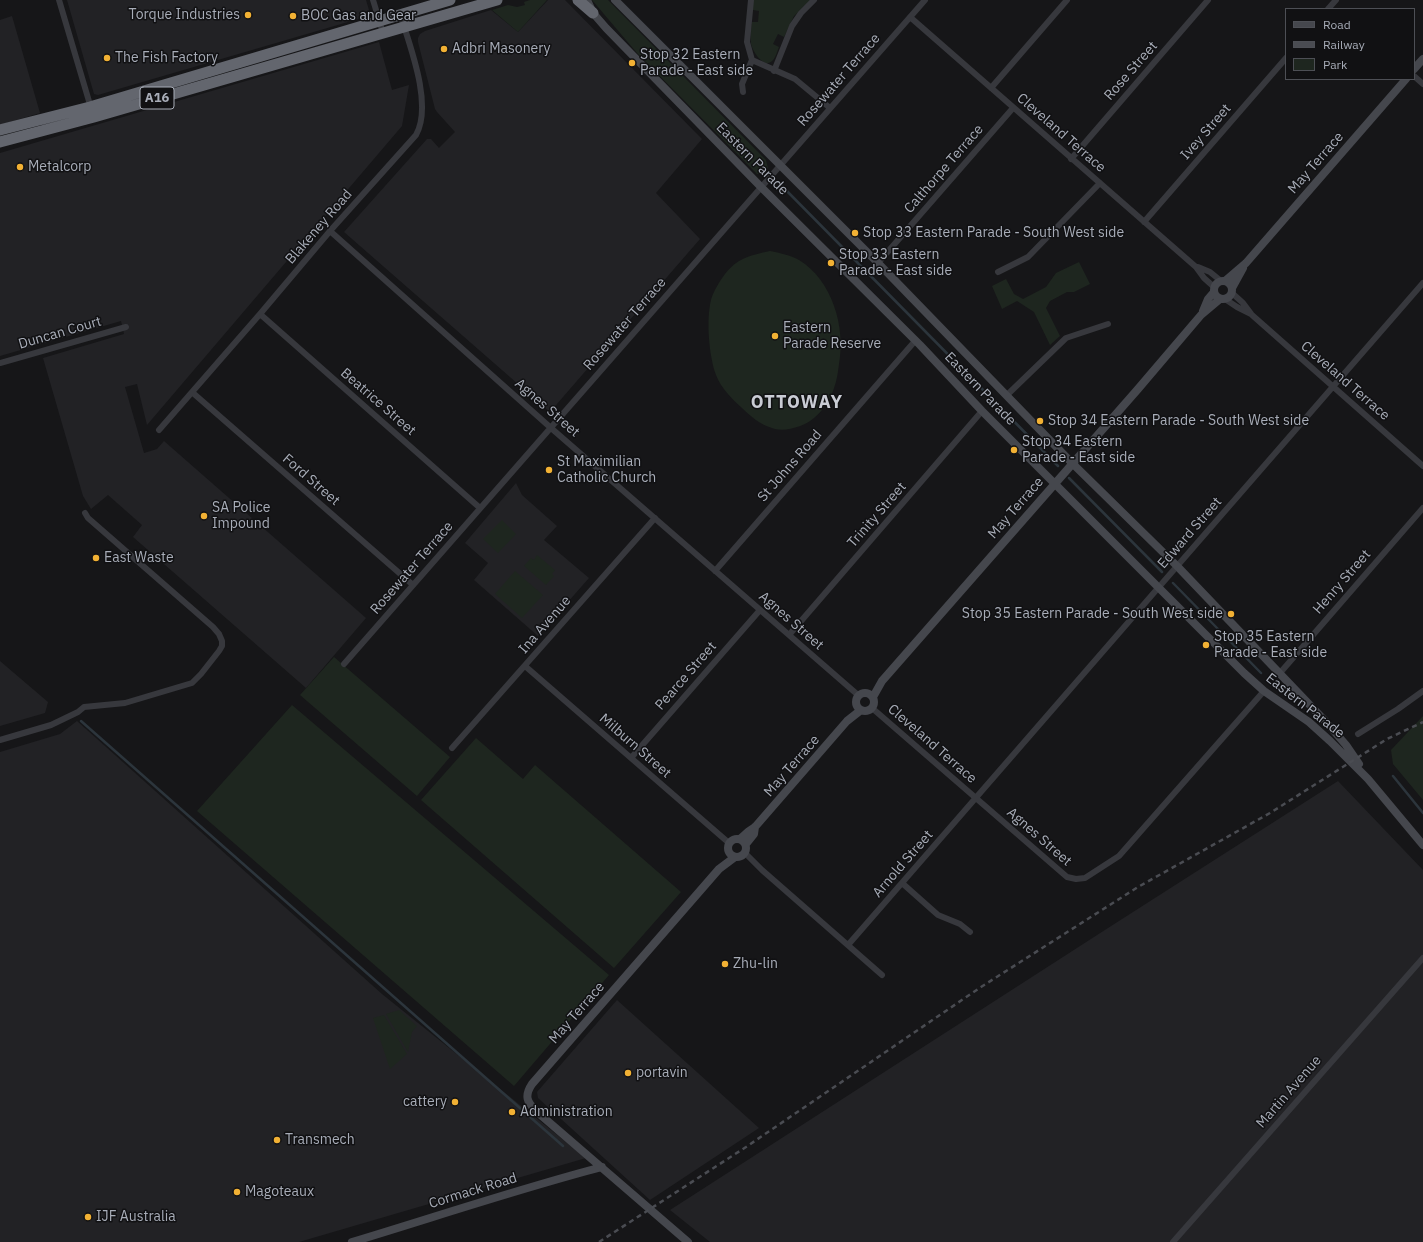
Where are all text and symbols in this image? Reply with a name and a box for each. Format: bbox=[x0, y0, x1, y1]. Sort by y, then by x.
place label: Torque Industries bbox=[129, 7, 240, 23]
place label: BOC Gas and Gear bbox=[301, 8, 416, 24]
legend bbox=[1285, 8, 1415, 80]
marker: Torque Industries bbox=[243, 10, 253, 20]
marker: BOC Gas and Gear bbox=[288, 11, 298, 21]
text: Road bbox=[1323, 17, 1351, 32]
street label: Rosewater Terrace bbox=[794, 30, 884, 130]
text: Railway bbox=[1323, 37, 1365, 52]
street label: Rose Street bbox=[1101, 38, 1161, 104]
place label: Adbri Masonery bbox=[452, 41, 551, 57]
marker: Adbri Masonery bbox=[439, 44, 449, 54]
place label: Stop 32 Eastern Parade - East side bbox=[640, 47, 753, 80]
place label: The Fish Factory bbox=[115, 50, 218, 66]
marker: The Fish Factory bbox=[102, 53, 112, 63]
text: Park bbox=[1323, 57, 1347, 72]
marker: Stop 32 Eastern Parade - East side bbox=[627, 58, 637, 68]
road number: A16 bbox=[140, 87, 174, 109]
street label: Cleveland Terrace bbox=[1013, 90, 1109, 176]
street label: Ivey Street bbox=[1177, 101, 1235, 163]
street label: Eastern Parade bbox=[712, 119, 792, 199]
street label: Calthorpe Terrace bbox=[901, 121, 987, 217]
street label: May Terrace bbox=[1285, 129, 1347, 197]
place label: Metalcorp bbox=[28, 159, 91, 175]
marker: Metalcorp bbox=[15, 162, 25, 172]
street label: Blakeney Road bbox=[282, 186, 356, 268]
place label: Stop 33 Eastern Parade - South West side bbox=[863, 225, 1124, 241]
marker: Stop 33 Eastern Parade - South West side bbox=[850, 228, 860, 238]
place label: Stop 33 Eastern Parade - East side bbox=[839, 247, 952, 280]
marker: Stop 33 Eastern Parade - East side bbox=[826, 258, 836, 268]
street label: Rosewater Terrace bbox=[580, 274, 670, 374]
street label: Duncan Court bbox=[17, 313, 103, 353]
place label: Eastern Parade Reserve bbox=[783, 320, 881, 352]
marker: Eastern Parade Reserve bbox=[770, 331, 780, 341]
street label: Cleveland Terrace bbox=[1297, 338, 1393, 424]
street label: Eastern Parade bbox=[941, 349, 1019, 429]
street label: Beatrice Street bbox=[337, 365, 419, 439]
street label: Agnes Street bbox=[511, 375, 583, 441]
district label: OTTOWAY bbox=[751, 392, 843, 414]
place label: Stop 34 Eastern Parade - South West side bbox=[1048, 413, 1309, 429]
marker: Stop 34 Eastern Parade - South West side bbox=[1035, 416, 1045, 426]
street label: St Johns Road bbox=[754, 427, 826, 505]
place label: Stop 34 Eastern Parade - East side bbox=[1022, 434, 1135, 466]
marker: Stop 34 Eastern Parade - East side bbox=[1009, 445, 1019, 455]
street label: Ford Street bbox=[279, 451, 343, 509]
place label: St Maximilian Catholic Church bbox=[557, 454, 656, 486]
marker: St Maximilian Catholic Church bbox=[544, 465, 554, 475]
street label: May Terrace bbox=[985, 474, 1047, 542]
street label: Trinity Street bbox=[844, 479, 910, 551]
street label: Edward Street bbox=[1154, 494, 1226, 572]
place label: SA Police Impound bbox=[212, 500, 270, 532]
marker: SA Police Impound bbox=[199, 511, 209, 521]
street label: Rosewater Terrace bbox=[367, 518, 457, 618]
street label: Henry Street bbox=[1310, 546, 1374, 618]
place label: East Waste bbox=[104, 550, 174, 566]
marker: East Waste bbox=[91, 553, 101, 563]
street label: Agnes Street bbox=[755, 588, 827, 654]
street label: Ina Avenue bbox=[515, 593, 575, 657]
place label: Stop 35 Eastern Parade - South West side bbox=[962, 606, 1223, 622]
marker: Stop 35 Eastern Parade - South West side bbox=[1226, 609, 1236, 619]
place label: Stop 35 Eastern Parade - East side bbox=[1214, 629, 1327, 662]
street label: Pearce Street bbox=[652, 638, 720, 714]
marker: Stop 35 Eastern Parade - East side bbox=[1201, 640, 1211, 650]
street label: Eastern Parade bbox=[1262, 670, 1348, 742]
street label: Cleveland Terrace bbox=[884, 701, 980, 787]
street label: Milburn Street bbox=[596, 710, 674, 782]
street label: May Terrace bbox=[761, 732, 823, 800]
street label: Agnes Street bbox=[1003, 804, 1075, 870]
street label: Arnold Street bbox=[869, 827, 937, 901]
place label: Zhu-lin bbox=[733, 956, 778, 972]
marker: Zhu-lin bbox=[720, 959, 730, 969]
street label: May Terrace bbox=[546, 979, 608, 1047]
street label: Martin Avenue bbox=[1253, 1052, 1325, 1132]
place label: portavin bbox=[636, 1065, 688, 1081]
marker: portavin bbox=[623, 1068, 633, 1078]
place label: cattery bbox=[403, 1094, 447, 1110]
marker: cattery bbox=[450, 1097, 460, 1107]
place label: Administration bbox=[520, 1104, 613, 1120]
marker: Administration bbox=[507, 1107, 517, 1117]
place label: Transmech bbox=[285, 1132, 355, 1148]
marker: Transmech bbox=[272, 1135, 282, 1145]
street label: Cormack Road bbox=[427, 1170, 519, 1212]
place label: Magoteaux bbox=[245, 1184, 314, 1200]
marker: Magoteaux bbox=[232, 1187, 242, 1197]
place label: IJF Australia bbox=[96, 1209, 176, 1225]
marker: IJF Australia bbox=[83, 1212, 93, 1222]

